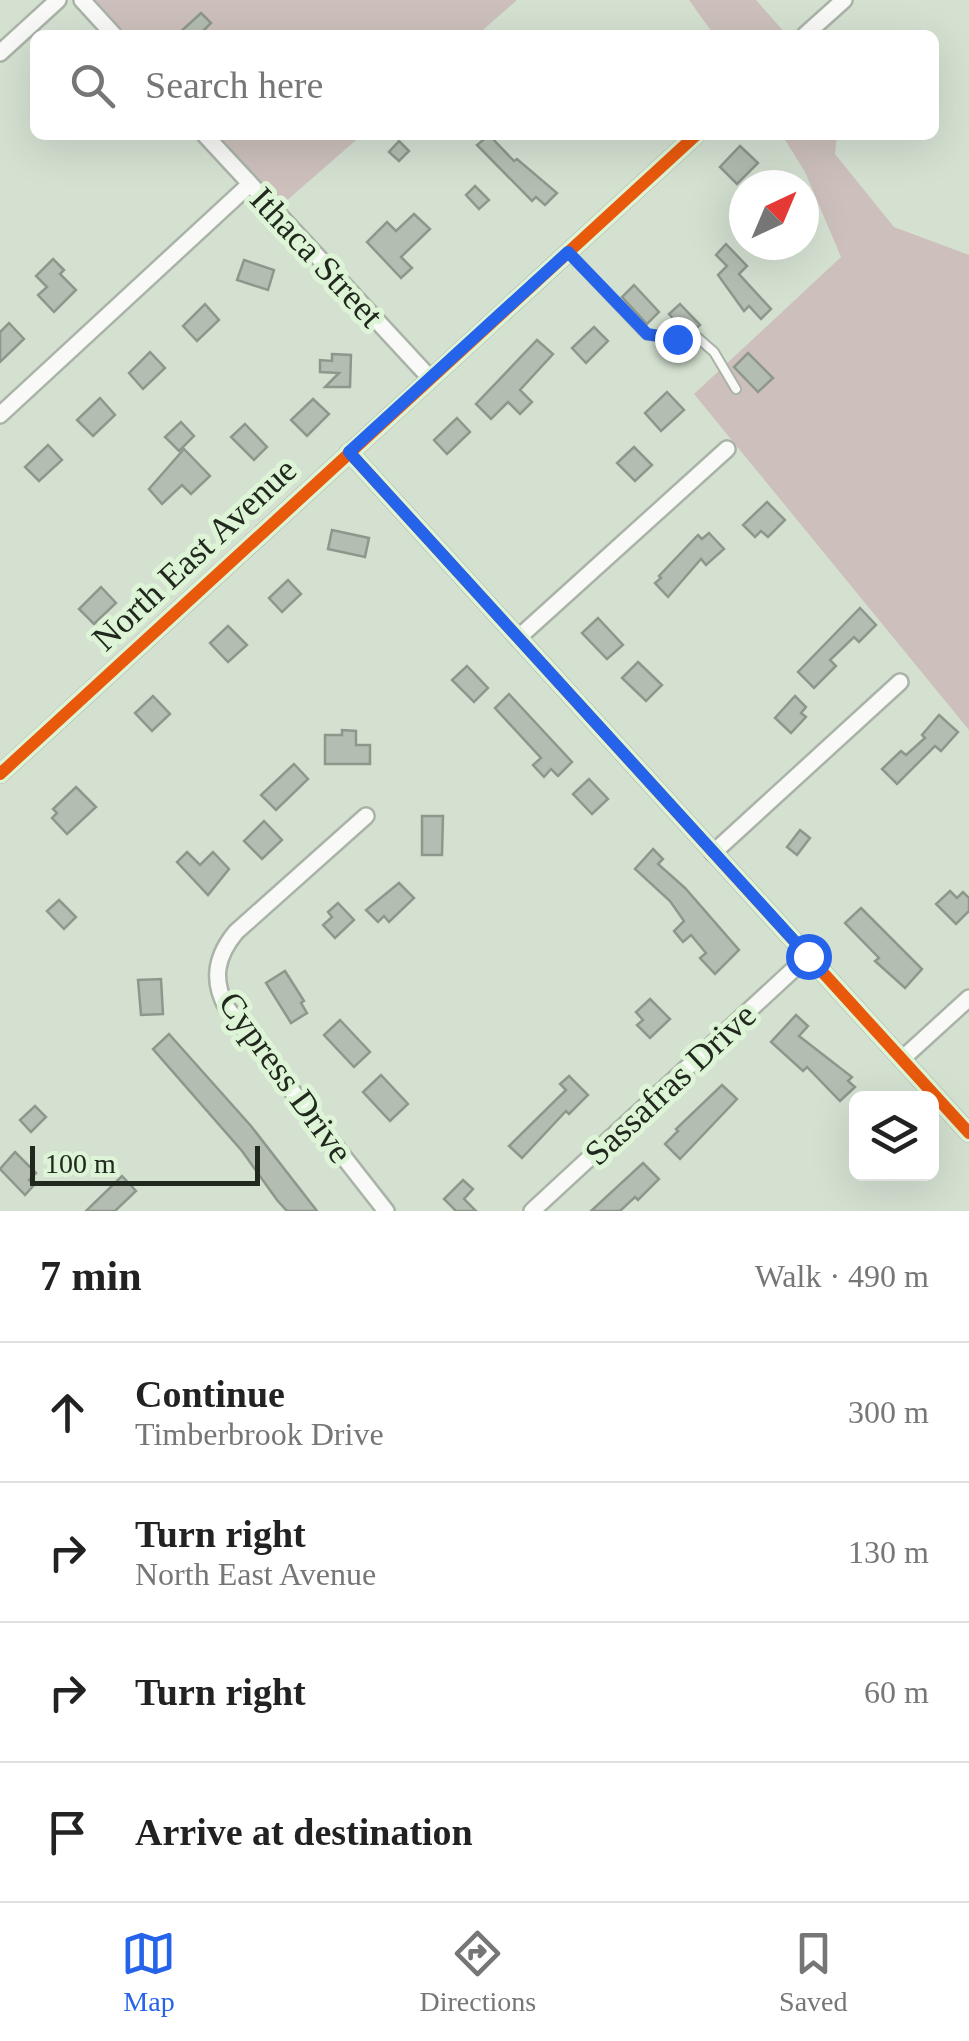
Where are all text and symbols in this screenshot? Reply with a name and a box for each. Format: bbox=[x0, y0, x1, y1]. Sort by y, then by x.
search box bbox=[30, 30, 939, 140]
icon: search bbox=[65, 58, 120, 113]
text: Search here bbox=[145, 64, 323, 106]
north arrow bbox=[729, 170, 819, 260]
street label: Ithaca Street bbox=[242, 180, 391, 335]
route end bbox=[655, 317, 701, 363]
street label: North East Avenue bbox=[85, 450, 304, 659]
route start bbox=[786, 934, 832, 980]
street label: Cypress Drive bbox=[211, 984, 361, 1170]
street label: Sassafras Drive bbox=[577, 996, 764, 1173]
map controls bbox=[849, 1091, 939, 1181]
button: layers bbox=[849, 1091, 939, 1181]
scale bar bbox=[30, 1141, 260, 1186]
text: 100 m bbox=[45, 1148, 116, 1179]
text: 7 min bbox=[40, 1253, 142, 1299]
text: Walk · 490 m bbox=[755, 1258, 929, 1294]
text: Continue bbox=[135, 1373, 285, 1415]
icon: ahead bbox=[40, 1385, 95, 1440]
text: 300 m bbox=[848, 1394, 929, 1430]
text: Timberbrook Drive bbox=[135, 1416, 384, 1452]
text: Turn right bbox=[135, 1513, 306, 1555]
icon: right bbox=[40, 1525, 95, 1580]
text: 130 m bbox=[848, 1534, 929, 1570]
text: North East Avenue bbox=[135, 1556, 376, 1592]
icon: right bbox=[40, 1665, 95, 1720]
text: Turn right bbox=[135, 1671, 306, 1713]
text: 60 m bbox=[864, 1674, 929, 1710]
icon: arrive bbox=[40, 1805, 95, 1860]
text: Arrive at destination bbox=[135, 1811, 473, 1853]
tab: Map bbox=[121, 1926, 176, 2018]
tab: Directions bbox=[419, 1926, 536, 2018]
tab: Saved bbox=[779, 1926, 848, 2018]

